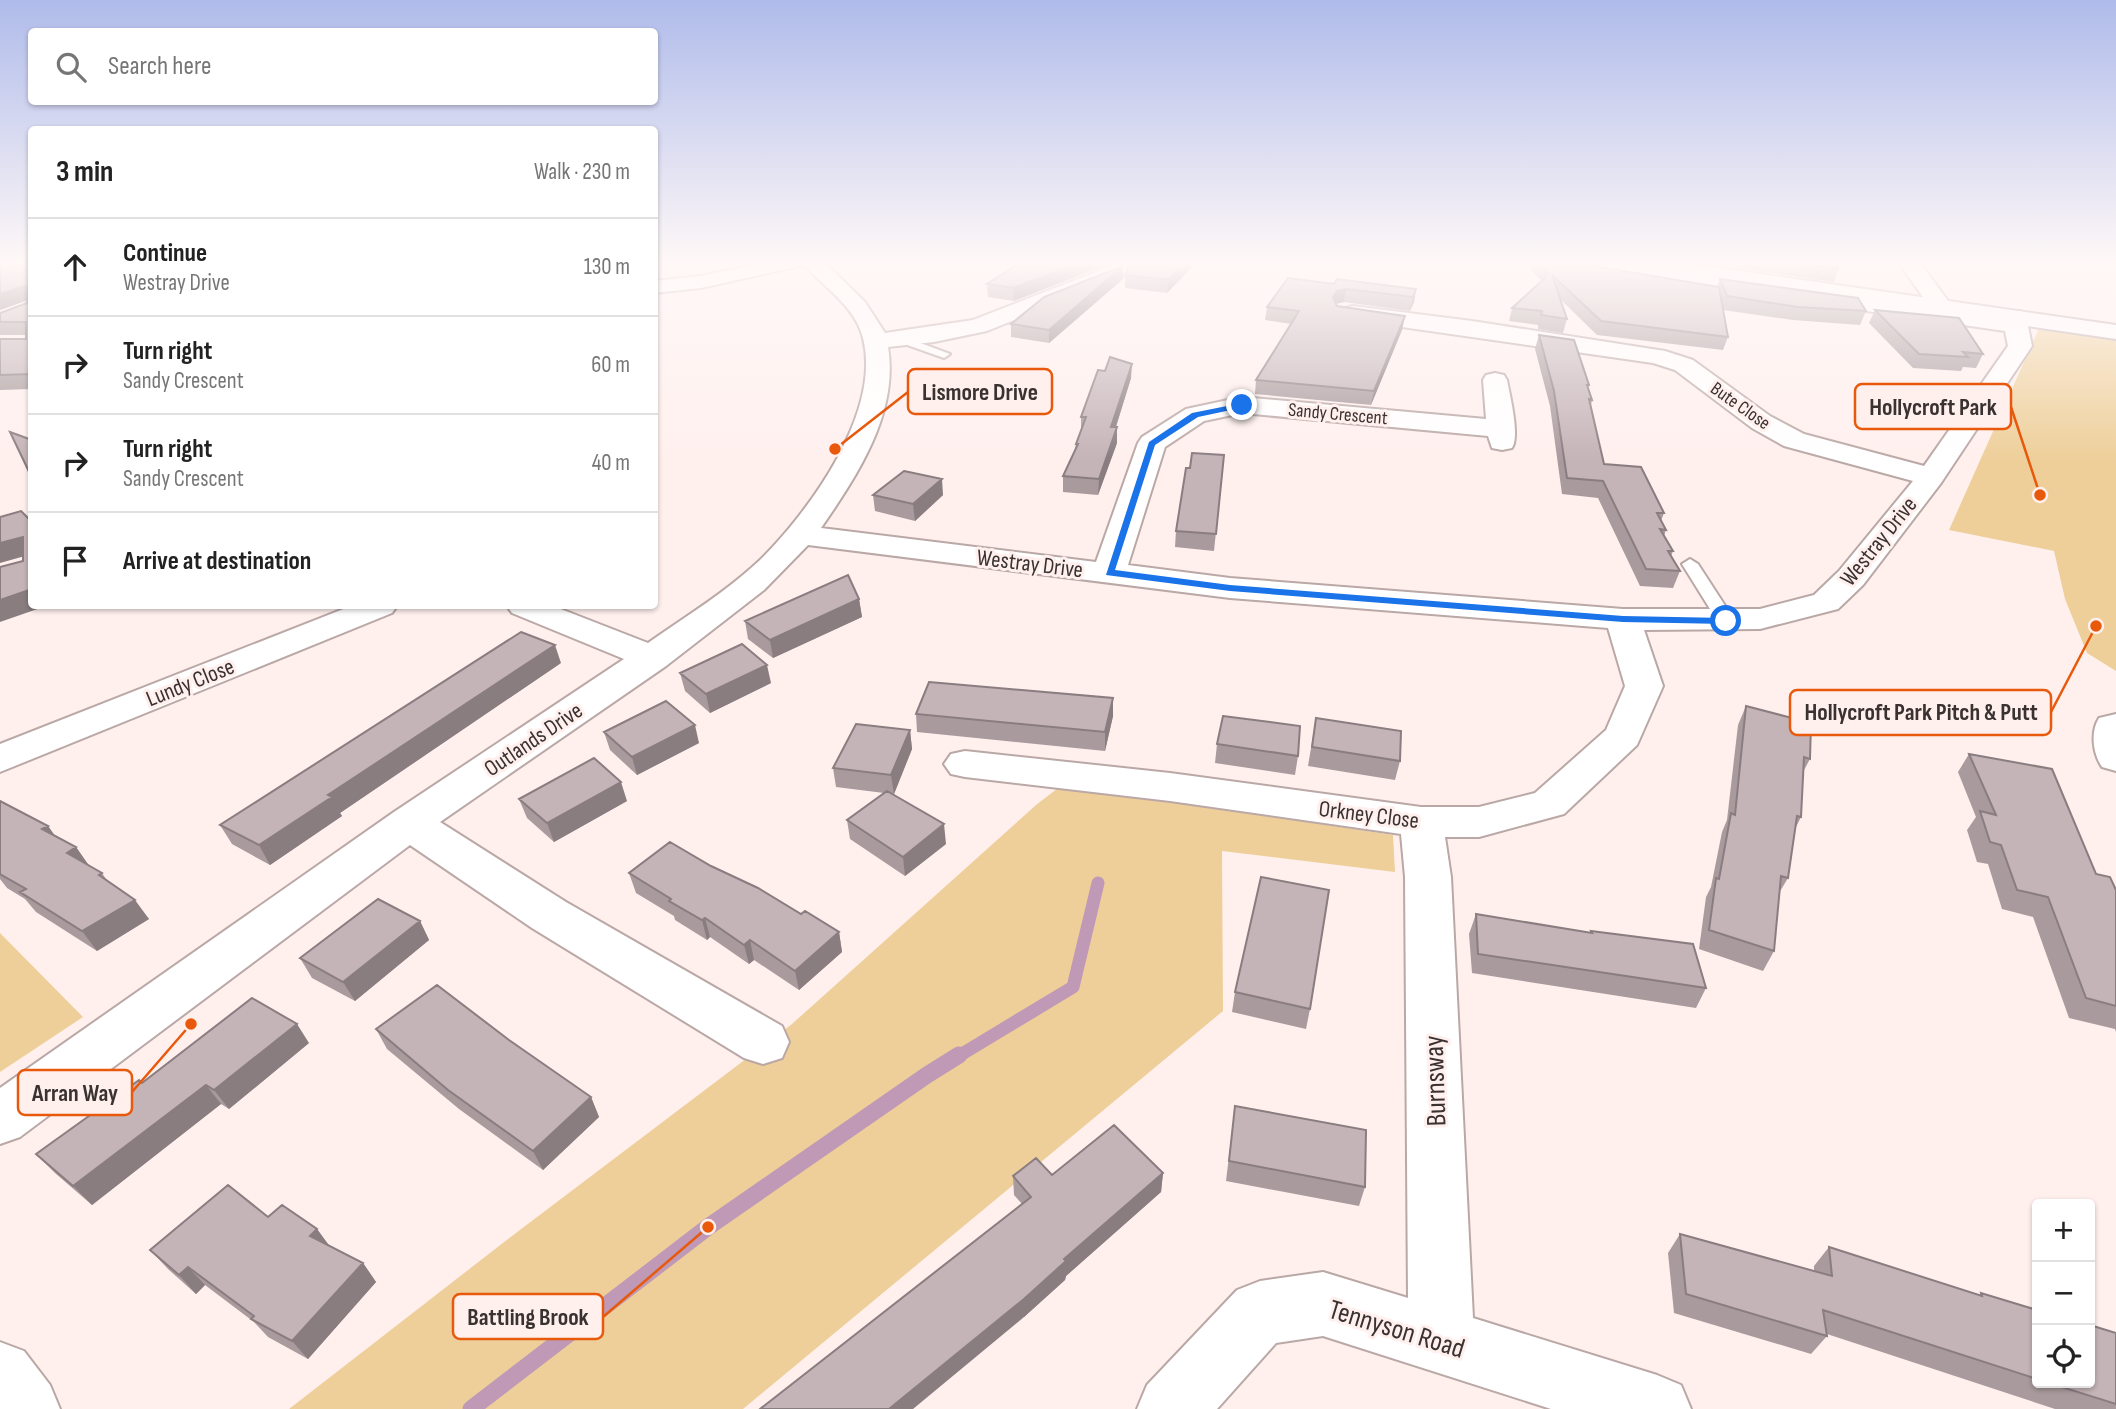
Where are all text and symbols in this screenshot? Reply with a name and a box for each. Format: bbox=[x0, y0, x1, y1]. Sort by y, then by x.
search box bbox=[28, 28, 658, 105]
icon: search bbox=[52, 48, 90, 86]
text: Search here bbox=[108, 51, 211, 82]
text: 3 min bbox=[56, 154, 113, 190]
text: Walk · 230 m bbox=[534, 158, 630, 186]
text: Continue bbox=[123, 238, 207, 269]
icon: ahead bbox=[56, 248, 94, 286]
text: 130 m bbox=[584, 253, 630, 281]
text: Westray Drive bbox=[123, 269, 230, 297]
text: Turn right bbox=[123, 336, 212, 367]
icon: right bbox=[56, 346, 94, 384]
text: 60 m bbox=[591, 351, 630, 379]
text: Sandy Crescent bbox=[123, 367, 244, 395]
callout: Lismore Drive bbox=[908, 369, 1052, 414]
street label: Bute Close bbox=[1706, 377, 1775, 435]
text: Lismore Drive bbox=[922, 378, 1038, 407]
callout: Hollycroft Park bbox=[1855, 384, 2011, 429]
route end bbox=[1226, 389, 1257, 420]
text: Hollycroft Park bbox=[1869, 393, 1997, 422]
street label: Sandy Crescent bbox=[1287, 399, 1389, 430]
text: Turn right bbox=[123, 434, 212, 465]
icon: right bbox=[56, 444, 94, 482]
text: 40 m bbox=[592, 449, 630, 477]
text: Sandy Crescent bbox=[123, 465, 244, 493]
street label: Westray Drive bbox=[1834, 491, 1923, 592]
icon: arrive bbox=[56, 542, 94, 580]
street label: Westray Drive bbox=[975, 544, 1085, 584]
text: Arrive at destination bbox=[123, 546, 311, 577]
route start bbox=[1710, 605, 1741, 636]
street label: Lundy Close bbox=[142, 653, 239, 713]
callout: Hollycroft Park Pitch & Putt bbox=[1790, 690, 2051, 735]
street label: Outlands Drive bbox=[479, 697, 588, 783]
text: Hollycroft Park Pitch & Putt bbox=[1804, 698, 2038, 727]
street label: Orkney Close bbox=[1317, 795, 1421, 835]
street label: Burnsway bbox=[1417, 1035, 1454, 1127]
callout: Arran Way bbox=[18, 1070, 132, 1115]
text: Arran Way bbox=[31, 1079, 118, 1108]
map controls bbox=[2032, 1199, 2095, 1388]
button: + bbox=[2032, 1199, 2095, 1262]
button: − bbox=[2032, 1262, 2095, 1325]
street label: Tennyson Road bbox=[1325, 1293, 1468, 1366]
callout: Battling Brook bbox=[453, 1294, 603, 1339]
text: Battling Brook bbox=[467, 1303, 589, 1332]
button: locate bbox=[2032, 1325, 2095, 1388]

